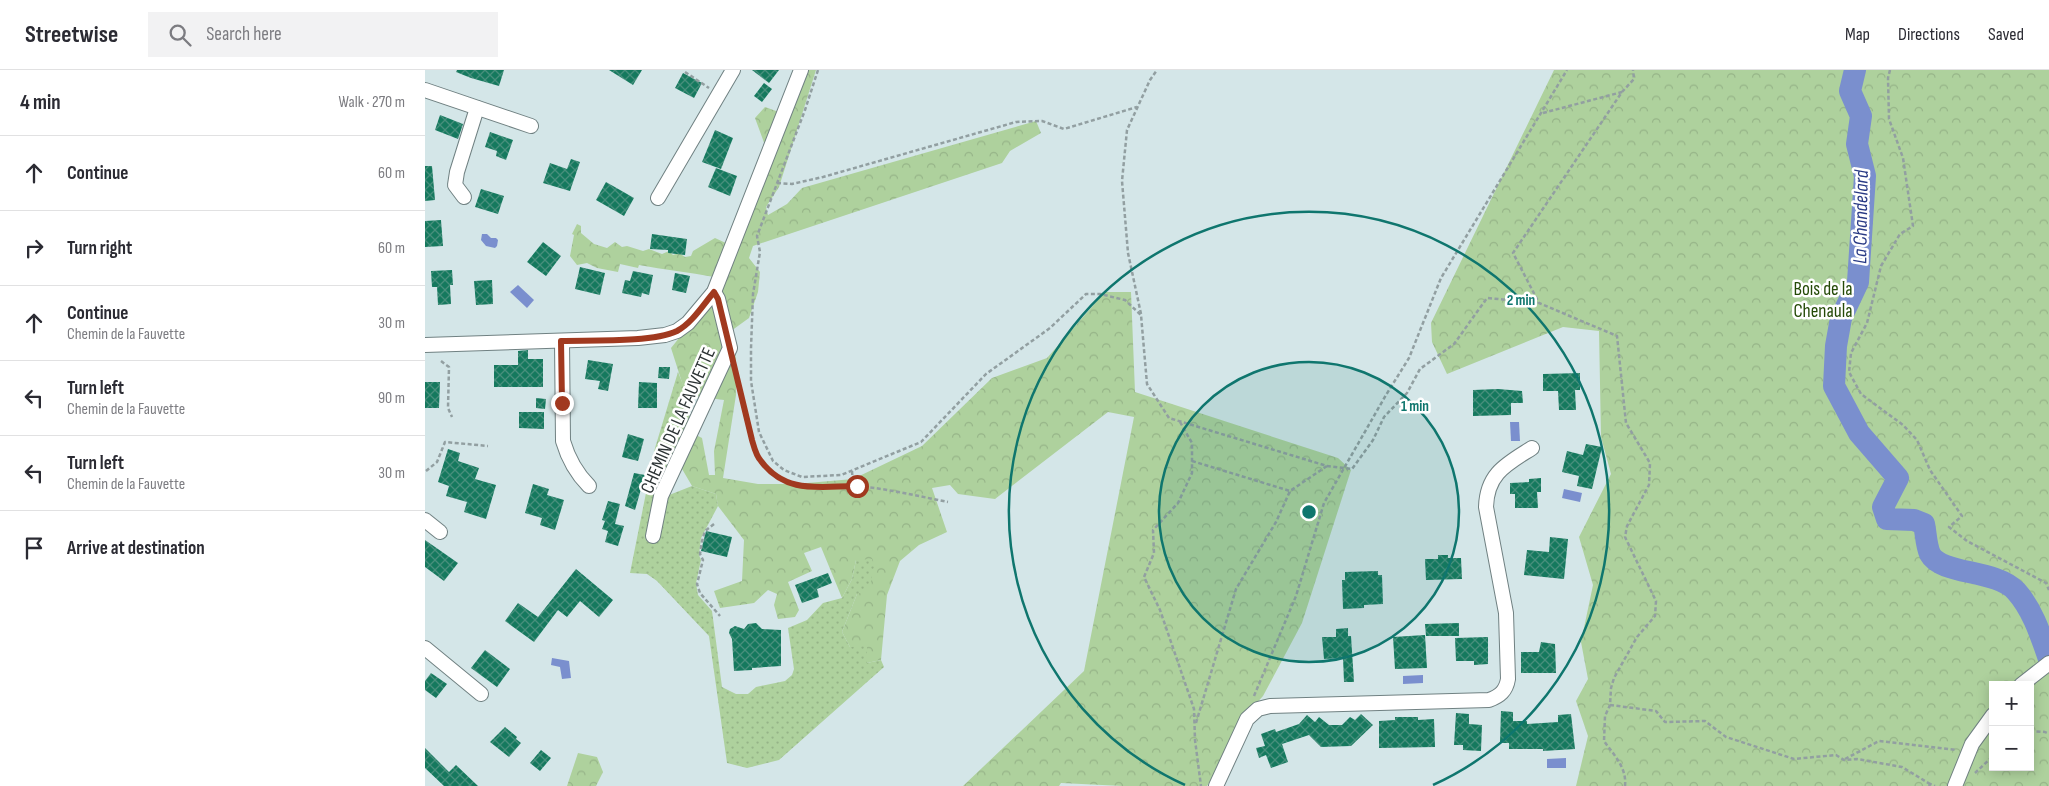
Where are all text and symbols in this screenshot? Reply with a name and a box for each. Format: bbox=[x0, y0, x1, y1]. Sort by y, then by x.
search box bbox=[148, 12, 498, 57]
text: Streetwise bbox=[25, 20, 118, 49]
icon: search bbox=[166, 21, 194, 49]
text: Search here bbox=[206, 23, 282, 46]
text: Map bbox=[1845, 24, 1870, 45]
text: Directions bbox=[1898, 24, 1960, 45]
text: Saved bbox=[1988, 24, 2024, 45]
text: 4 min bbox=[20, 90, 61, 115]
text: Walk · 270 m bbox=[339, 93, 405, 112]
icon: ahead bbox=[20, 159, 48, 187]
text: Continue bbox=[67, 162, 128, 185]
text: 60 m bbox=[378, 164, 405, 183]
water label: La Chandelard bbox=[1848, 169, 1874, 264]
icon: right bbox=[20, 234, 48, 262]
text: Turn right bbox=[67, 237, 132, 260]
text: 60 m bbox=[378, 239, 405, 258]
park label: Bois de la Chenaula bbox=[1793, 278, 1853, 323]
text: 2 min bbox=[1507, 291, 1535, 310]
text: Continue bbox=[67, 302, 128, 325]
icon: ahead bbox=[20, 309, 48, 337]
text: 30 m bbox=[378, 314, 405, 333]
text: Chemin de la Fauvette bbox=[67, 325, 185, 344]
street label: CHEMIN DE LA FAUVETTE bbox=[636, 344, 721, 497]
text: Turn left bbox=[67, 377, 124, 400]
icon: left bbox=[20, 384, 48, 412]
text: 90 m bbox=[378, 389, 405, 408]
route end bbox=[551, 392, 574, 415]
text: 1 min bbox=[1401, 397, 1429, 416]
text: Chemin de la Fauvette bbox=[67, 400, 185, 419]
text: Turn left bbox=[67, 452, 124, 475]
icon: left bbox=[20, 459, 48, 487]
text: 30 m bbox=[378, 464, 405, 483]
text: Chemin de la Fauvette bbox=[67, 475, 185, 494]
route start bbox=[846, 475, 869, 498]
centre of rings bbox=[1300, 503, 1318, 521]
icon: arrive bbox=[20, 534, 48, 562]
text: Arrive at destination bbox=[67, 537, 205, 560]
map controls bbox=[1989, 681, 2034, 771]
button: + bbox=[1989, 681, 2034, 726]
button: − bbox=[1989, 726, 2034, 771]

